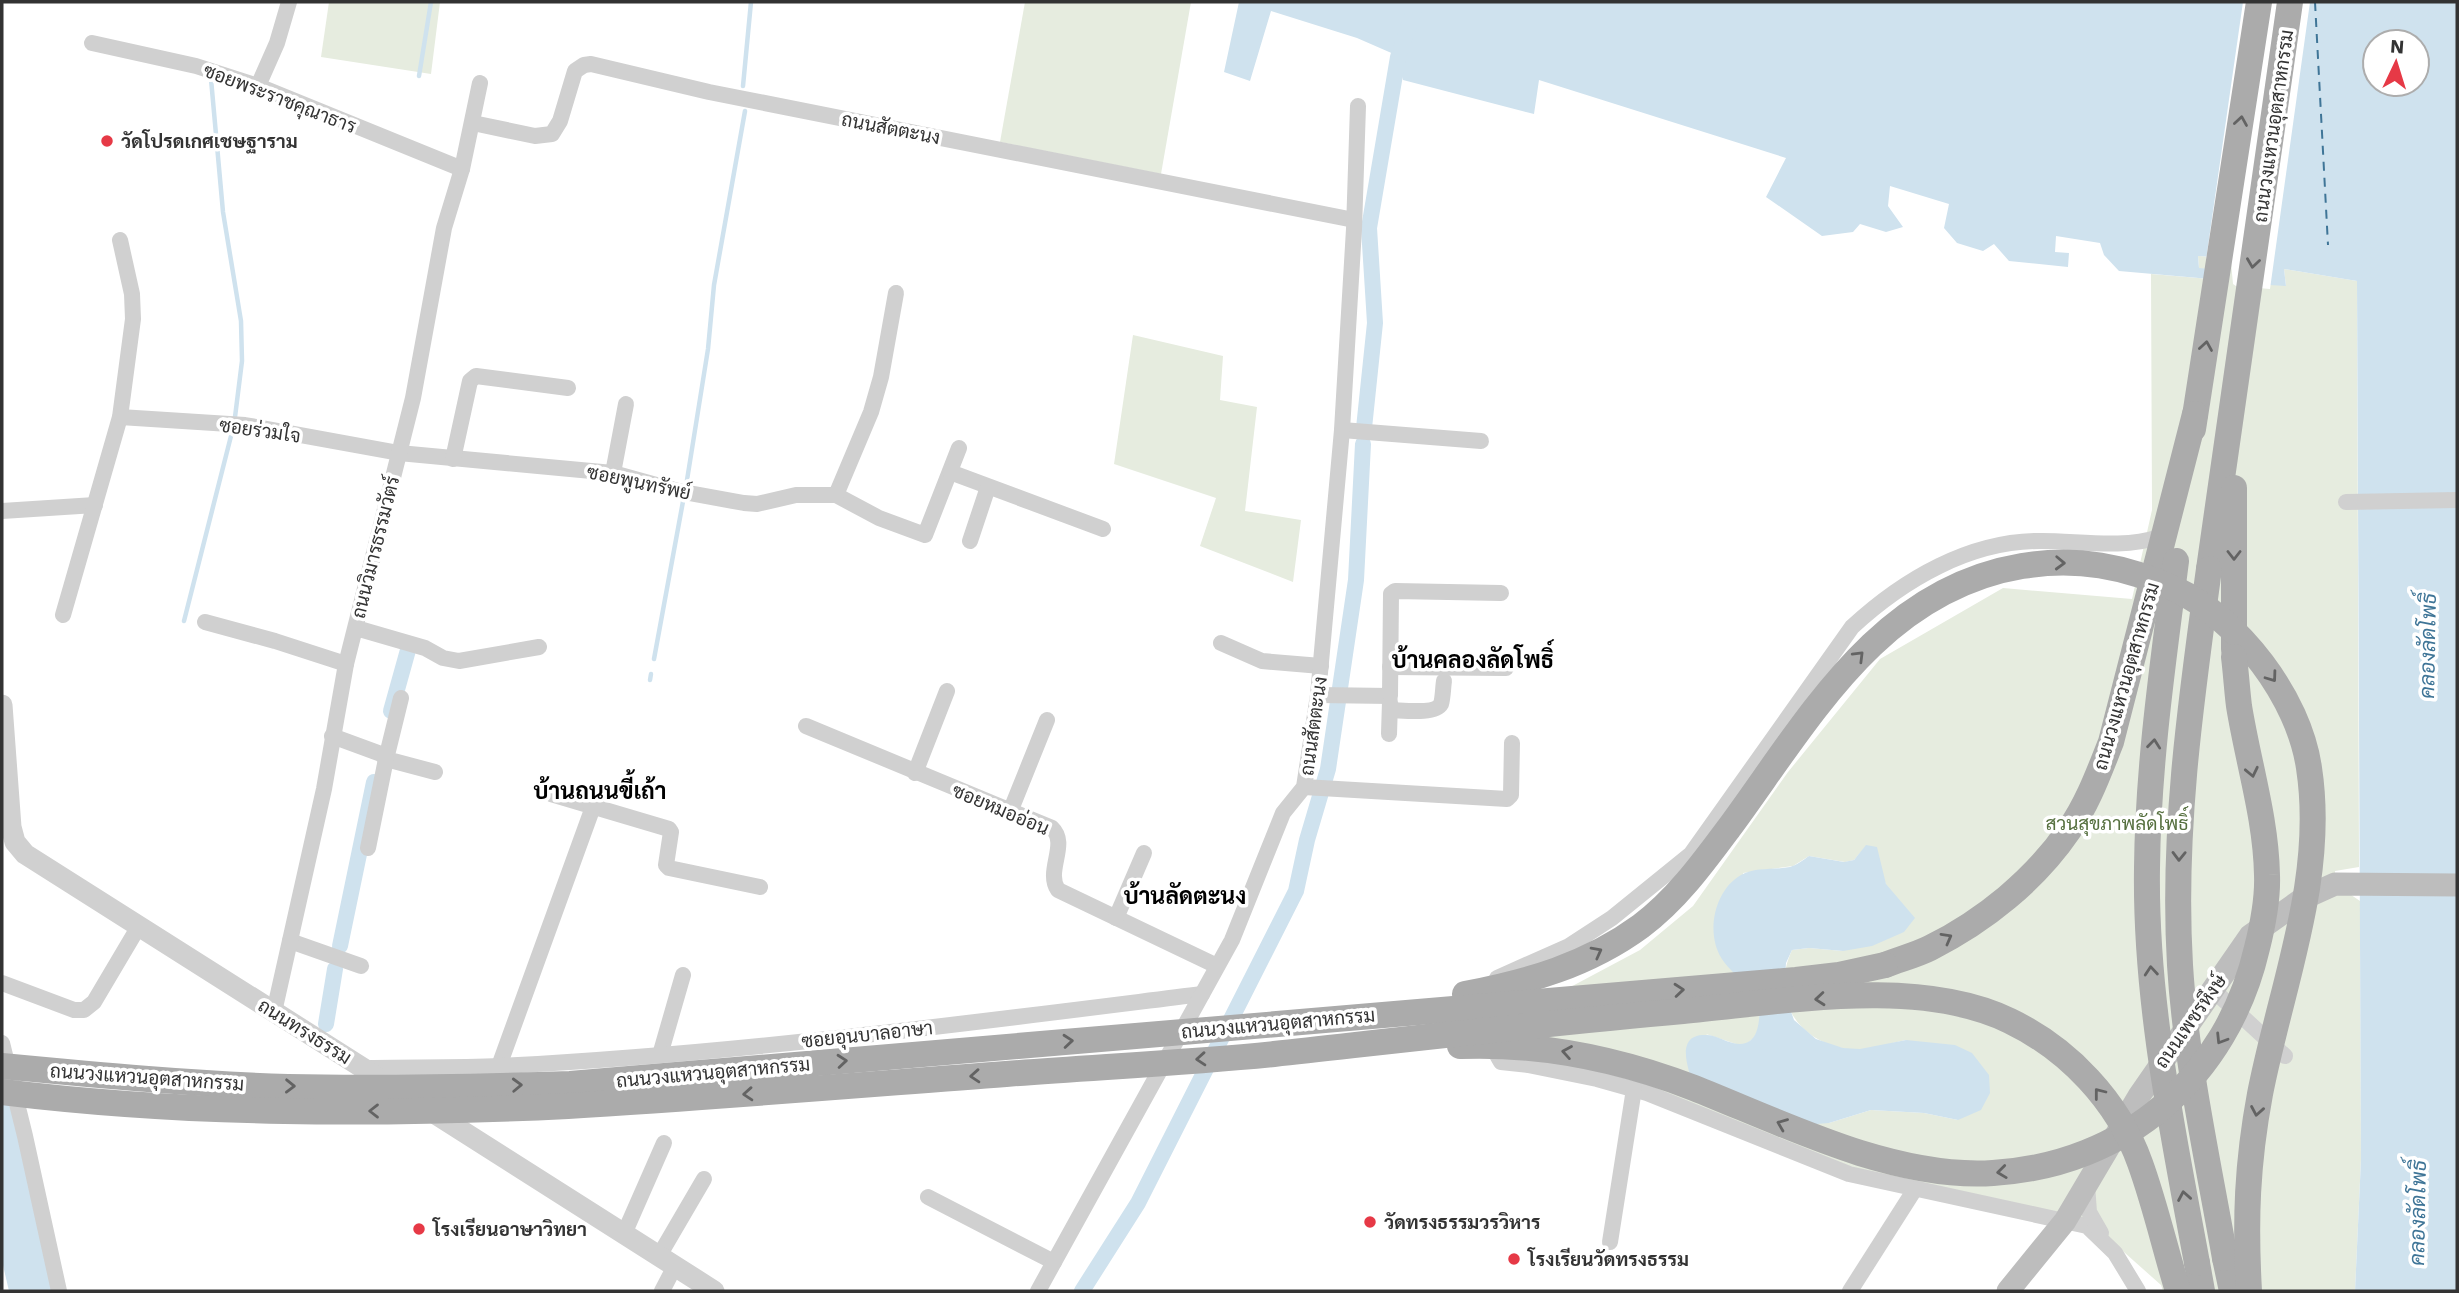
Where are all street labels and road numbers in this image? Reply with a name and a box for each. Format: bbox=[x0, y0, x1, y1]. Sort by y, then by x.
street label: ถนนวงแหวนอุตสาหกรรม bbox=[2249, 28, 2299, 224]
street label: ซอยพระราชคุณาธาร bbox=[200, 59, 359, 139]
street label: ถนนสัตตะนง bbox=[840, 108, 942, 149]
street label: ซอยร่วมใจ bbox=[218, 412, 302, 448]
street label: ซอยพูนทรัพย์ bbox=[584, 459, 693, 507]
street label: ถนนวิมารธรรมวัตร์ bbox=[346, 473, 404, 621]
street label: ถนนวงแหวนอุตสาหกรรม bbox=[2089, 579, 2165, 773]
street label: ถนนสัตตะนง bbox=[1295, 675, 1332, 777]
street label: ซอยหมออ่อน bbox=[949, 779, 1053, 840]
street label: ถนนเพชรหึงษ์ bbox=[2149, 969, 2232, 1073]
street label: ถนนทรงธรรม bbox=[254, 994, 356, 1069]
street label: ถนนวงแหวนอุตสาหกรรม bbox=[1180, 1004, 1376, 1044]
street label: ซอยอุนบาลอาษา bbox=[800, 1016, 934, 1054]
street label: ถนนวงแหวนอุตสาหกรรม bbox=[615, 1053, 811, 1093]
street label: ถนนวงแหวนอุตสาหกรรม bbox=[49, 1059, 245, 1097]

